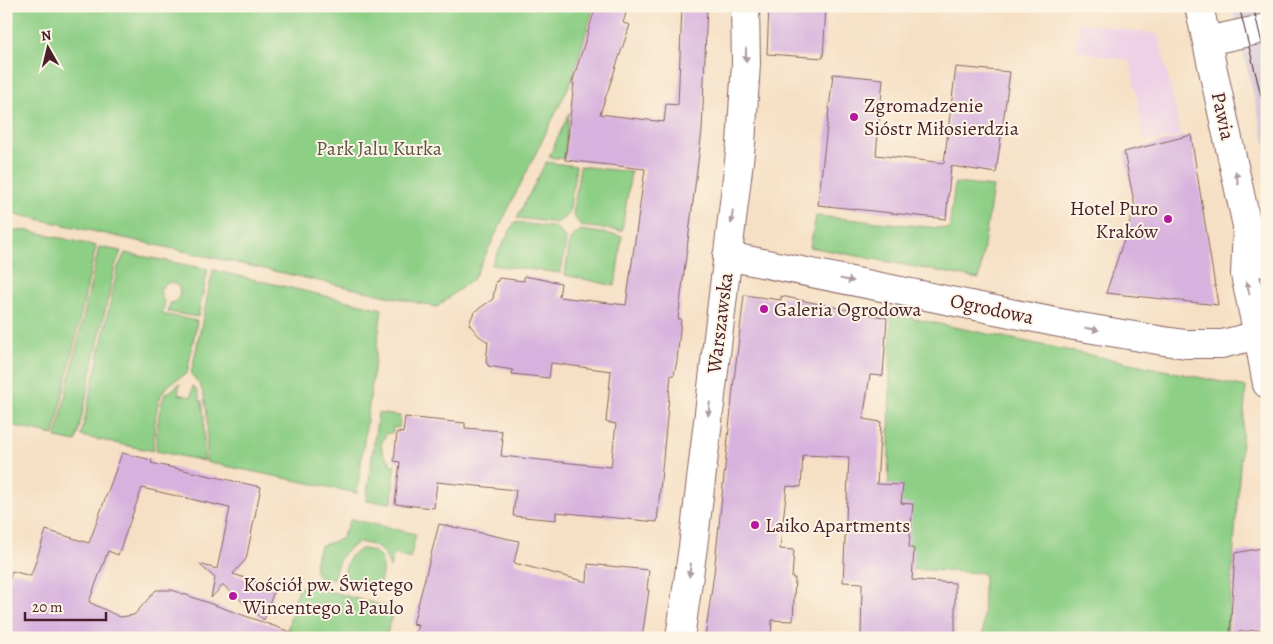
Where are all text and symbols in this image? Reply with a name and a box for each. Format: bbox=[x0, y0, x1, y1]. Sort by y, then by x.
north arrow bbox=[22, 22, 72, 72]
text: N bbox=[40, 26, 53, 46]
one-way arrow bbox=[742, 47, 750, 63]
street label: Pawia bbox=[1205, 89, 1241, 143]
place label: Zgromadzenie Sióstr Miłosierdzia bbox=[864, 92, 1020, 142]
marker: Zgromadzenie Sióstr Miłosierdzia bbox=[848, 111, 860, 123]
park label: Park Jalu Kurka bbox=[316, 135, 443, 162]
one-way arrow bbox=[1233, 171, 1241, 186]
place label: Hotel Puro Kraków bbox=[1070, 195, 1159, 245]
one-way arrow bbox=[728, 209, 736, 225]
marker: Hotel Puro Kraków bbox=[1162, 213, 1174, 225]
street label: Warszawska bbox=[700, 270, 740, 376]
one-way arrow bbox=[840, 276, 855, 284]
one-way arrow bbox=[1244, 280, 1252, 295]
street label: Ogrodowa bbox=[948, 287, 1037, 331]
place label: Galeria Ogrodowa bbox=[774, 296, 922, 323]
marker: Galeria Ogrodowa bbox=[758, 303, 770, 315]
one-way arrow bbox=[1084, 325, 1100, 333]
one-way arrow bbox=[705, 401, 713, 417]
place label: Laiko Apartments bbox=[765, 512, 910, 539]
marker: Laiko Apartments bbox=[749, 519, 761, 531]
one-way arrow bbox=[686, 562, 694, 578]
place label: Kościół pw. Świętego Wincentego à Paulo bbox=[242, 571, 413, 621]
scale bar bbox=[25, 589, 106, 621]
marker: Kościół pw. Świętego Wincentego à Paulo bbox=[227, 590, 239, 602]
text: 20 m bbox=[32, 597, 63, 617]

